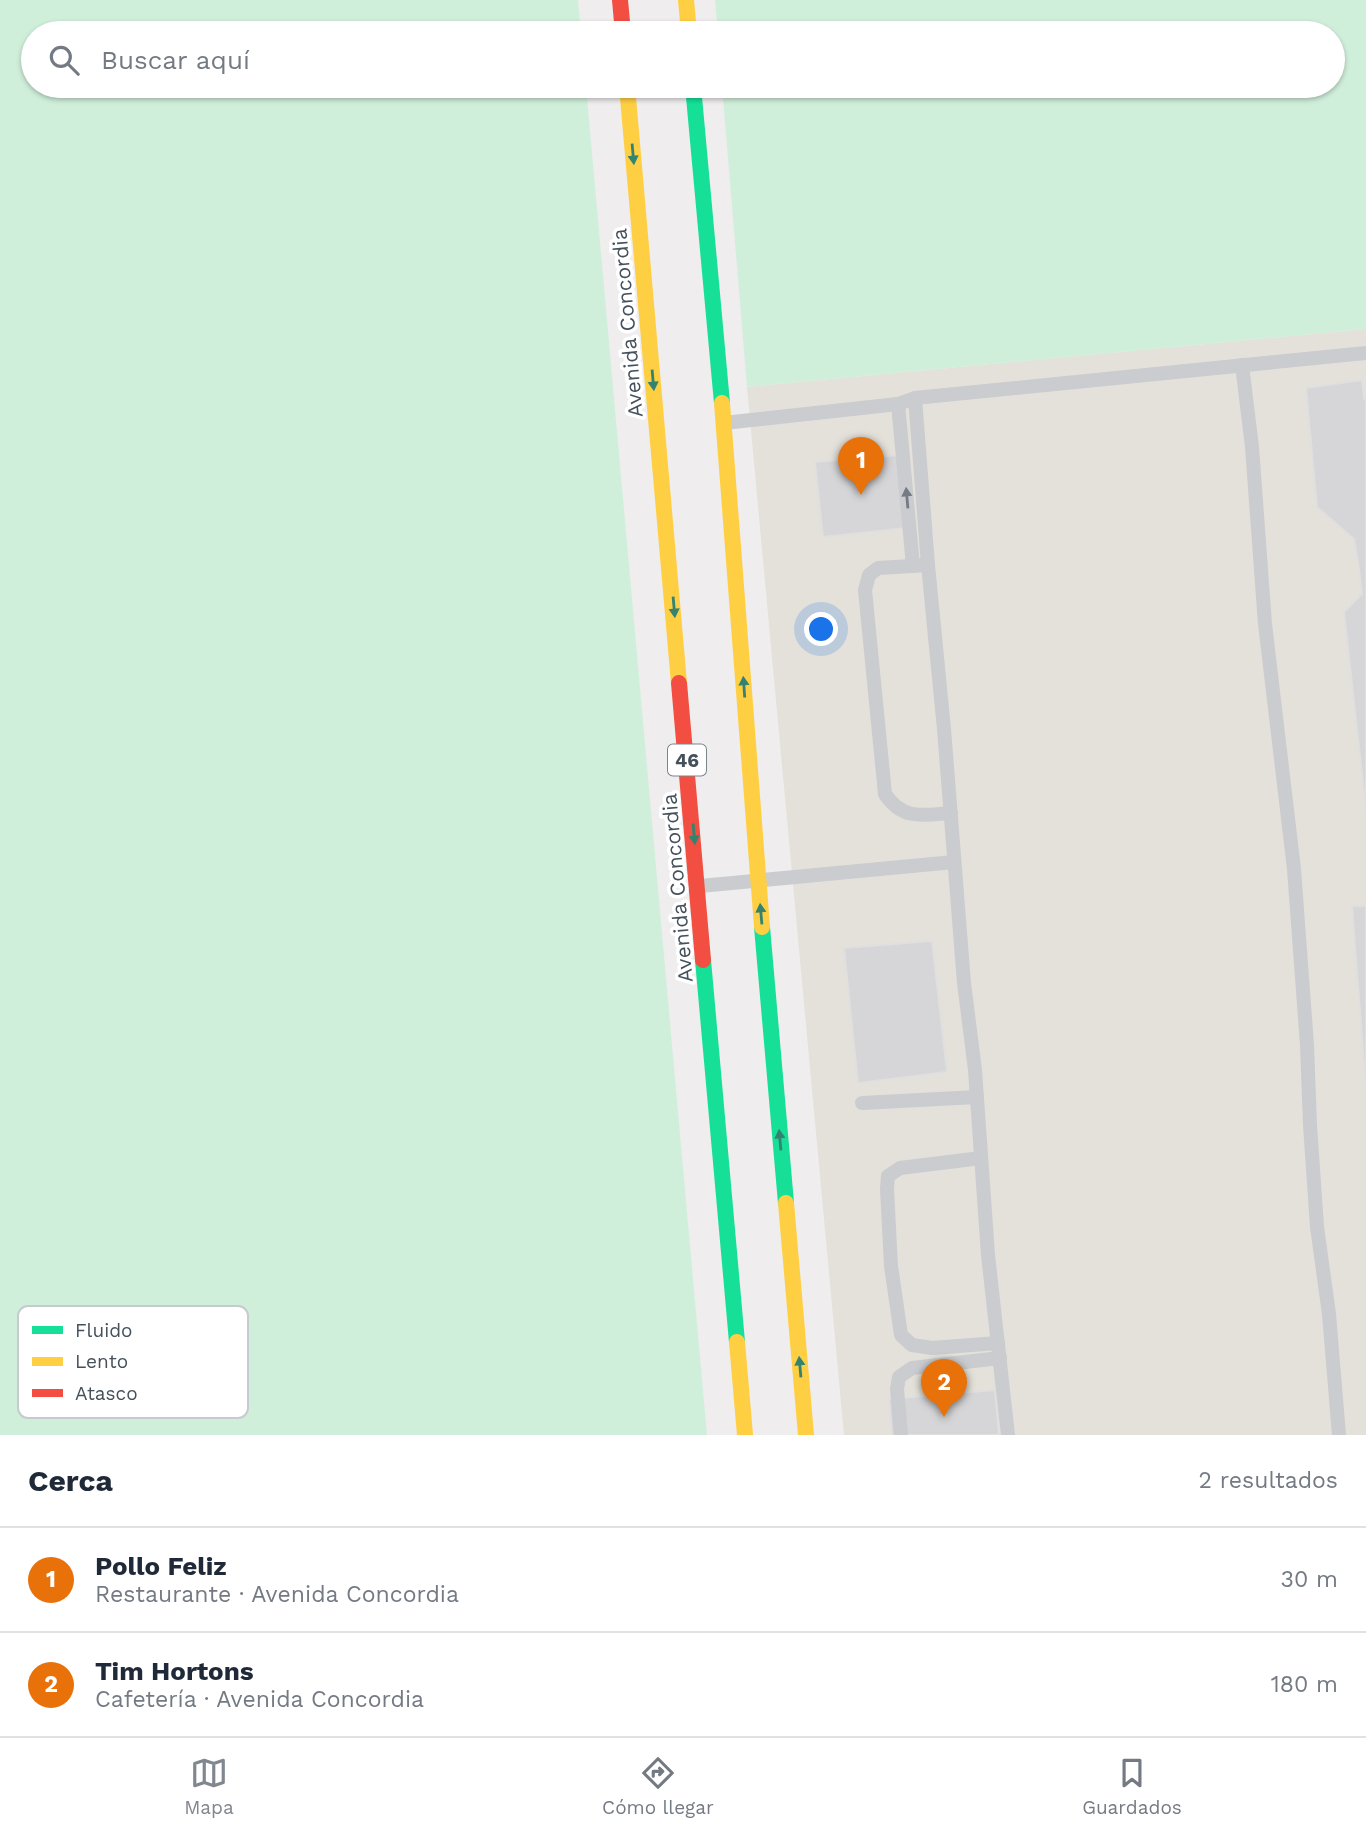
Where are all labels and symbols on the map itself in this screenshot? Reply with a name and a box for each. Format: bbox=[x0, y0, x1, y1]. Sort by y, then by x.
one-way arrow bbox=[628, 143, 639, 165]
street label: Avenida Concordia bbox=[606, 227, 648, 419]
one-way arrow bbox=[648, 370, 659, 392]
pin: 1 bbox=[838, 437, 884, 495]
one-way arrow bbox=[901, 487, 912, 509]
one-way arrow bbox=[669, 596, 680, 618]
your location bbox=[804, 612, 838, 646]
one-way arrow bbox=[738, 676, 749, 698]
road number: 46 bbox=[668, 744, 706, 776]
street label: Avenida Concordia bbox=[656, 792, 698, 984]
one-way arrow bbox=[689, 823, 700, 845]
one-way arrow bbox=[755, 902, 766, 924]
one-way arrow bbox=[774, 1129, 785, 1151]
legend bbox=[18, 1306, 248, 1418]
text: Fluido bbox=[75, 1319, 133, 1342]
text: Lento bbox=[75, 1350, 128, 1373]
one-way arrow bbox=[794, 1356, 805, 1378]
pin: 2 bbox=[921, 1359, 967, 1417]
text: Atasco bbox=[75, 1382, 138, 1405]

